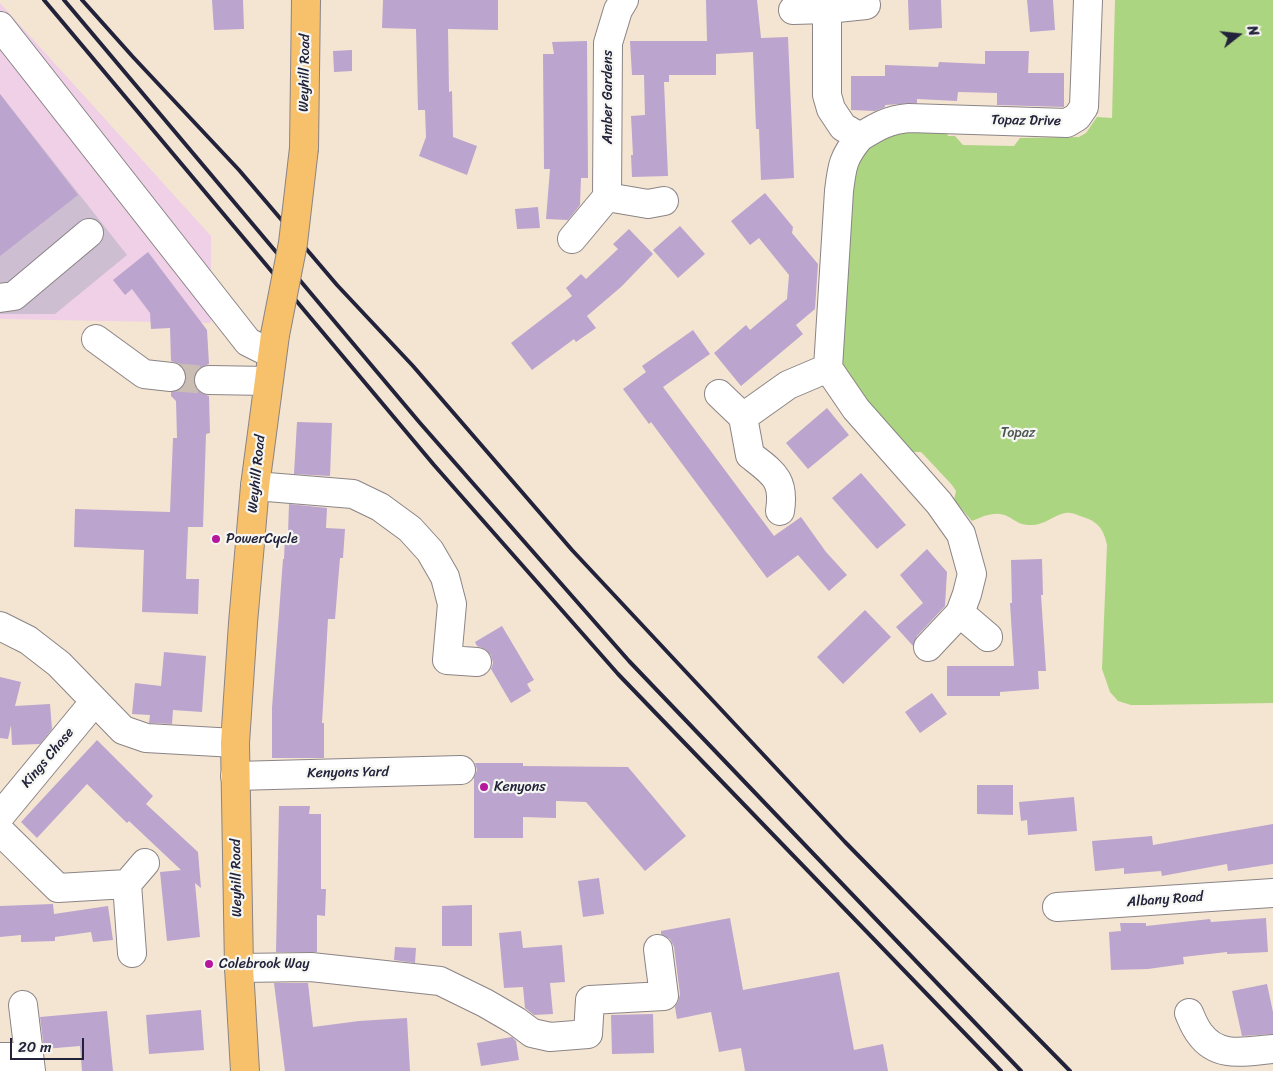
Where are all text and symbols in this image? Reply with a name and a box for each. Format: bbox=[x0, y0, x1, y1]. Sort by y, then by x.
north arrow bbox=[1213, 10, 1263, 60]
text: N bbox=[1240, 23, 1266, 39]
street label: Weyhill Road bbox=[296, 34, 314, 112]
street label: Amber Gardens bbox=[600, 50, 616, 144]
street label: Topaz Drive bbox=[991, 112, 1061, 130]
park label: Topaz bbox=[1001, 425, 1035, 441]
street label: Weyhill Road bbox=[245, 434, 269, 514]
place label: PowerCycle bbox=[226, 531, 298, 547]
marker: PowerCycle bbox=[210, 533, 222, 545]
street label: Kings Chase bbox=[18, 725, 78, 791]
street label: Kenyons Yard bbox=[307, 764, 389, 782]
place label: Kenyons bbox=[494, 779, 546, 795]
marker: Kenyons bbox=[478, 781, 490, 793]
street label: Weyhill Road bbox=[228, 839, 246, 917]
street label: Albany Road bbox=[1126, 889, 1204, 911]
place label: Colebrook Way bbox=[219, 956, 309, 972]
marker: Colebrook Way bbox=[203, 958, 215, 970]
scale bar bbox=[12, 1028, 86, 1060]
text: 20 m bbox=[18, 1034, 52, 1060]

